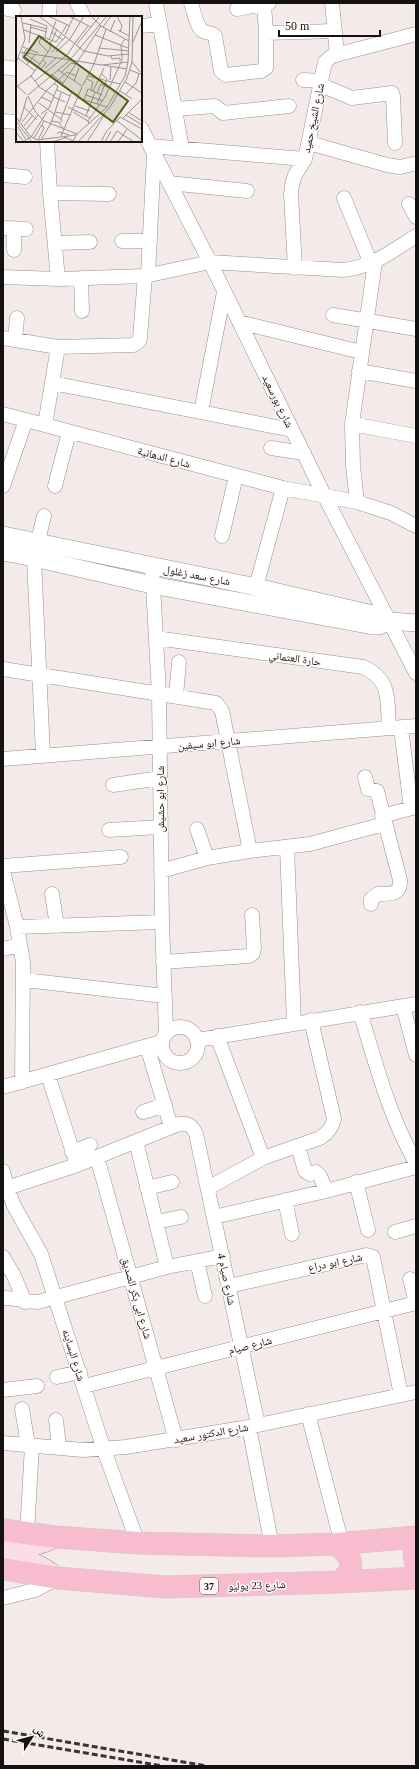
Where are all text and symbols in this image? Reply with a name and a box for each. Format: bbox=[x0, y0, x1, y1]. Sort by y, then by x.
scale bar bbox=[279, 12, 380, 38]
inset map bbox=[16, 16, 142, 142]
text: 50 m bbox=[285, 19, 310, 33]
street label: شارع الشيخ حميد bbox=[300, 82, 327, 154]
street label: شارع بورسعيد bbox=[259, 373, 296, 430]
street label: شارع الدهانية bbox=[136, 444, 192, 471]
street label: شارع سعد زغلول bbox=[162, 563, 231, 588]
street label: حارة العتماني bbox=[268, 648, 322, 670]
street label: شارع ابو سيفين bbox=[177, 734, 241, 753]
street label: شارع ابو حشيش bbox=[154, 766, 167, 832]
street label: شارع ابو دراع bbox=[307, 1250, 363, 1275]
street label: شارع صيام 4 bbox=[215, 1252, 238, 1306]
street label: شارع ابى بكر الصديق bbox=[119, 1256, 154, 1341]
street label: شارع البساينه bbox=[59, 1327, 88, 1383]
street label: شارع صيام bbox=[227, 1334, 273, 1357]
street label: شارع الدكتور سعيد bbox=[173, 1421, 249, 1446]
road number: 37 bbox=[200, 1578, 218, 1594]
street label: شارع 23 يوليو bbox=[228, 1578, 286, 1593]
north arrow bbox=[12, 1717, 52, 1757]
text: ش bbox=[30, 1723, 49, 1741]

